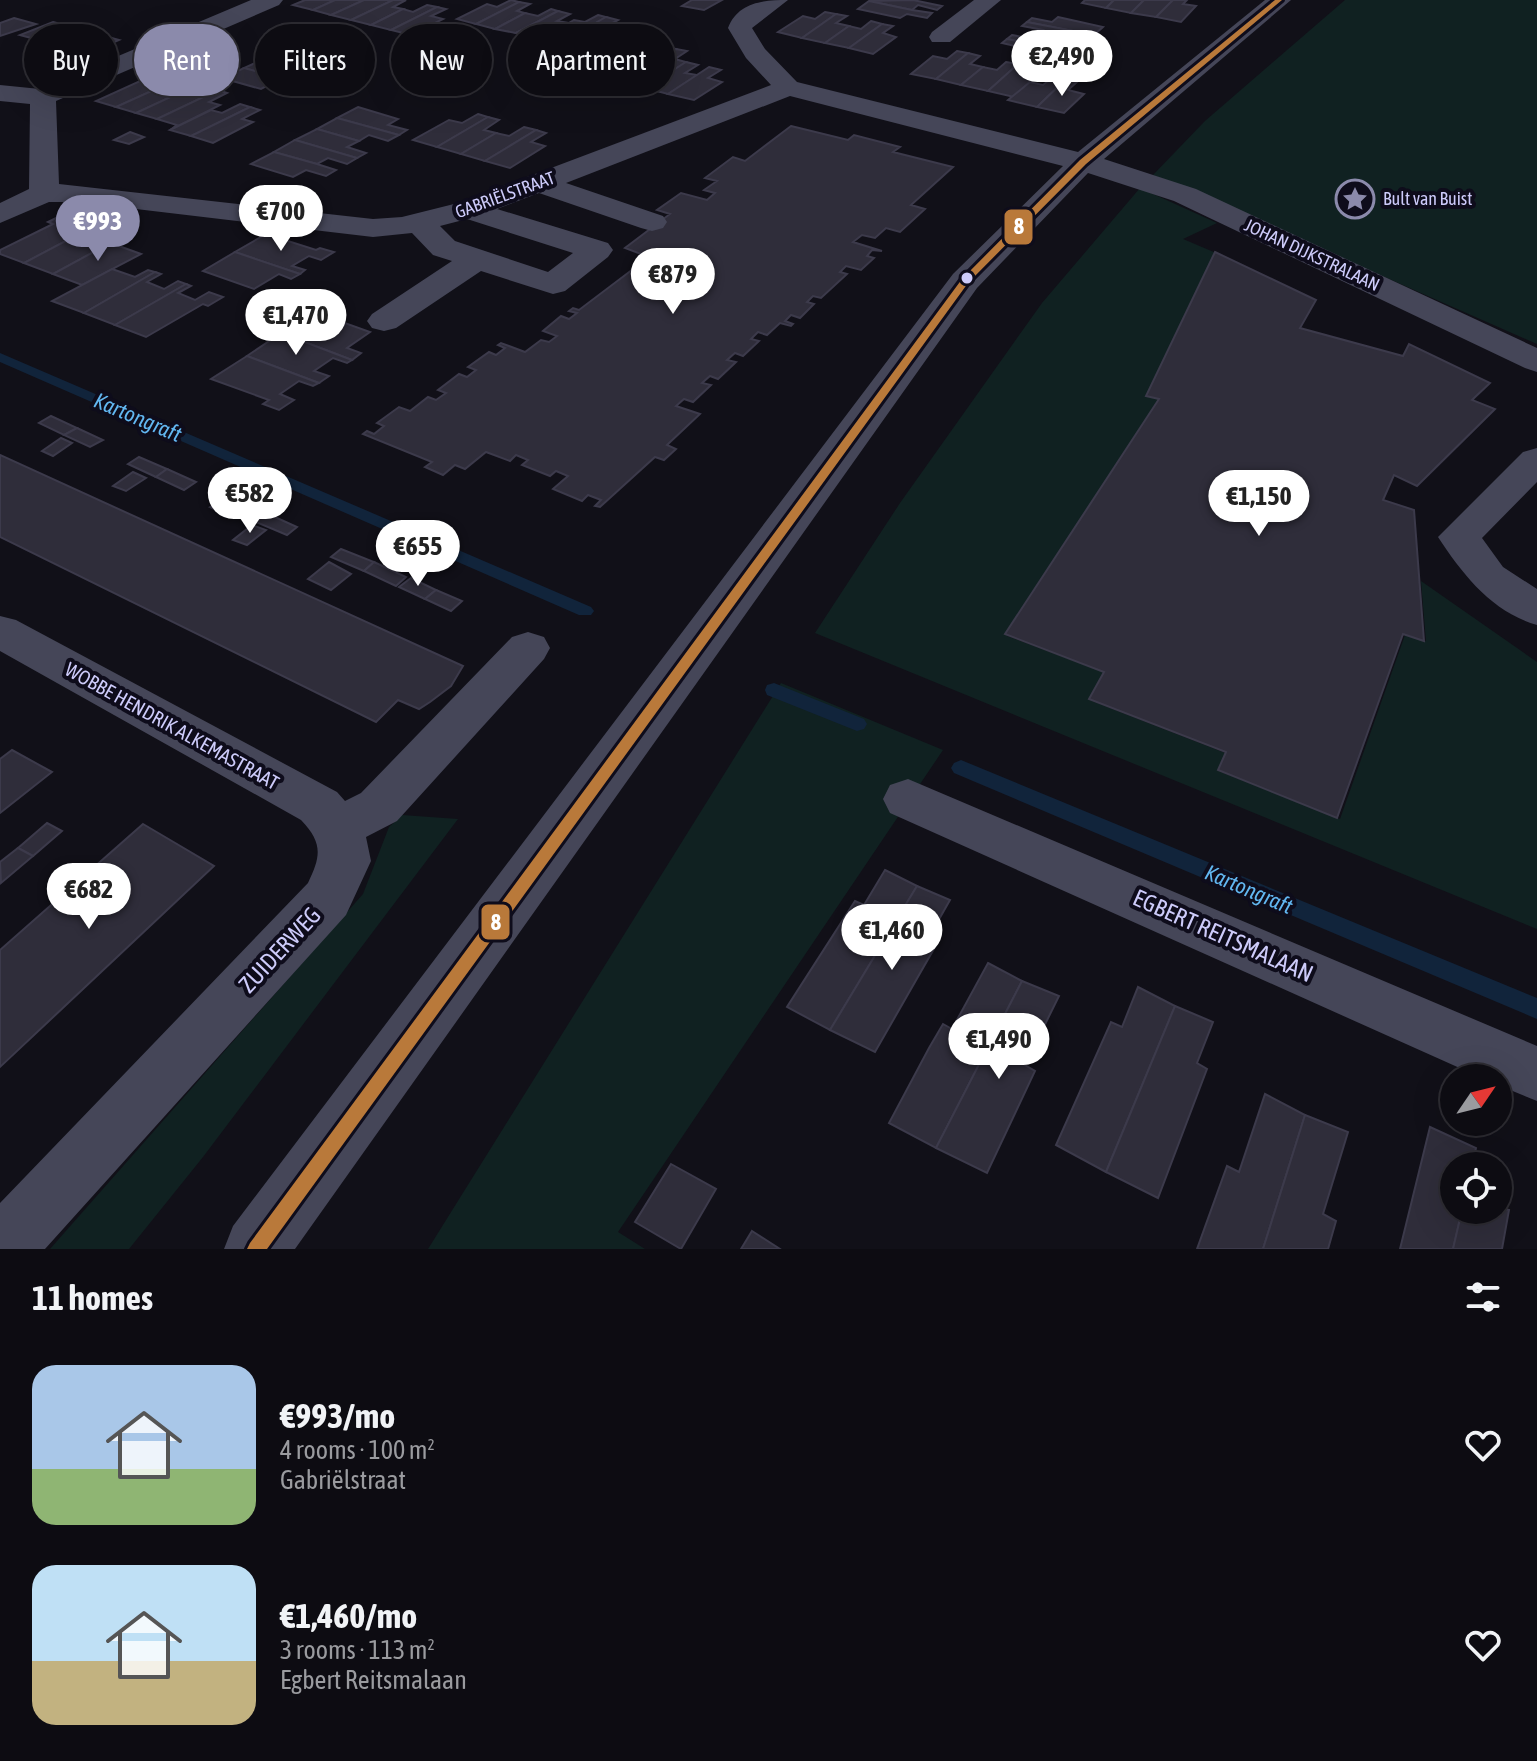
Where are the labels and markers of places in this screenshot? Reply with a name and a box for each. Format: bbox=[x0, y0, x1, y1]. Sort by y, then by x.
pin: €2,490 bbox=[997, 30, 1127, 98]
place icon: Bult van Buist bbox=[1334, 178, 1376, 220]
pin: €700 bbox=[234, 185, 328, 253]
place label: Bult van Buist bbox=[1383, 188, 1472, 209]
pin: €993 bbox=[51, 195, 145, 263]
pin: €879 bbox=[626, 248, 720, 316]
unlabelled marker bbox=[959, 270, 975, 286]
pin: €1,470 bbox=[231, 289, 361, 357]
pin: €582 bbox=[203, 467, 297, 535]
pin: €1,150 bbox=[1194, 470, 1324, 538]
pin: €655 bbox=[371, 520, 465, 588]
pin: €682 bbox=[42, 863, 136, 931]
pin: €1,460 bbox=[827, 904, 957, 972]
pin: €1,490 bbox=[934, 1013, 1064, 1081]

